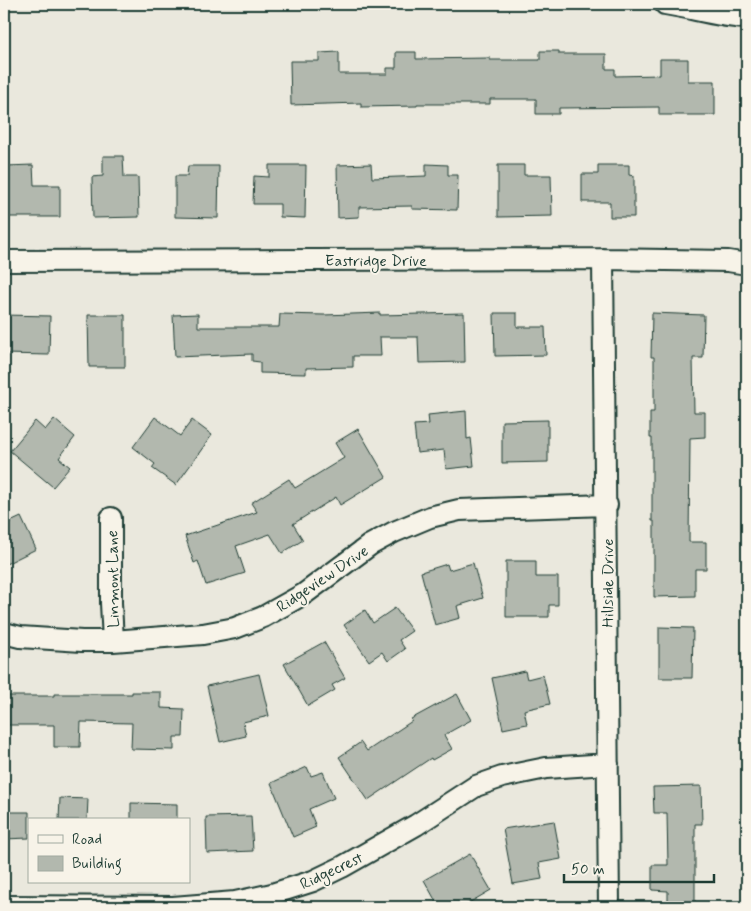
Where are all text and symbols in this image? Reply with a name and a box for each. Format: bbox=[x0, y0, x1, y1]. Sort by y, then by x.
street label: Eastridge Drive bbox=[325, 251, 427, 273]
street label: Linmont Lane bbox=[102, 530, 125, 628]
street label: Hillside Drive bbox=[598, 539, 619, 627]
street label: Ridgeview Drive bbox=[273, 541, 374, 619]
legend bbox=[28, 818, 190, 884]
text: Road bbox=[72, 830, 102, 850]
street label: Ridgecrest bbox=[297, 848, 367, 896]
scale bar bbox=[564, 851, 714, 883]
text: Building bbox=[72, 854, 122, 875]
text: 50 m bbox=[571, 860, 605, 880]

